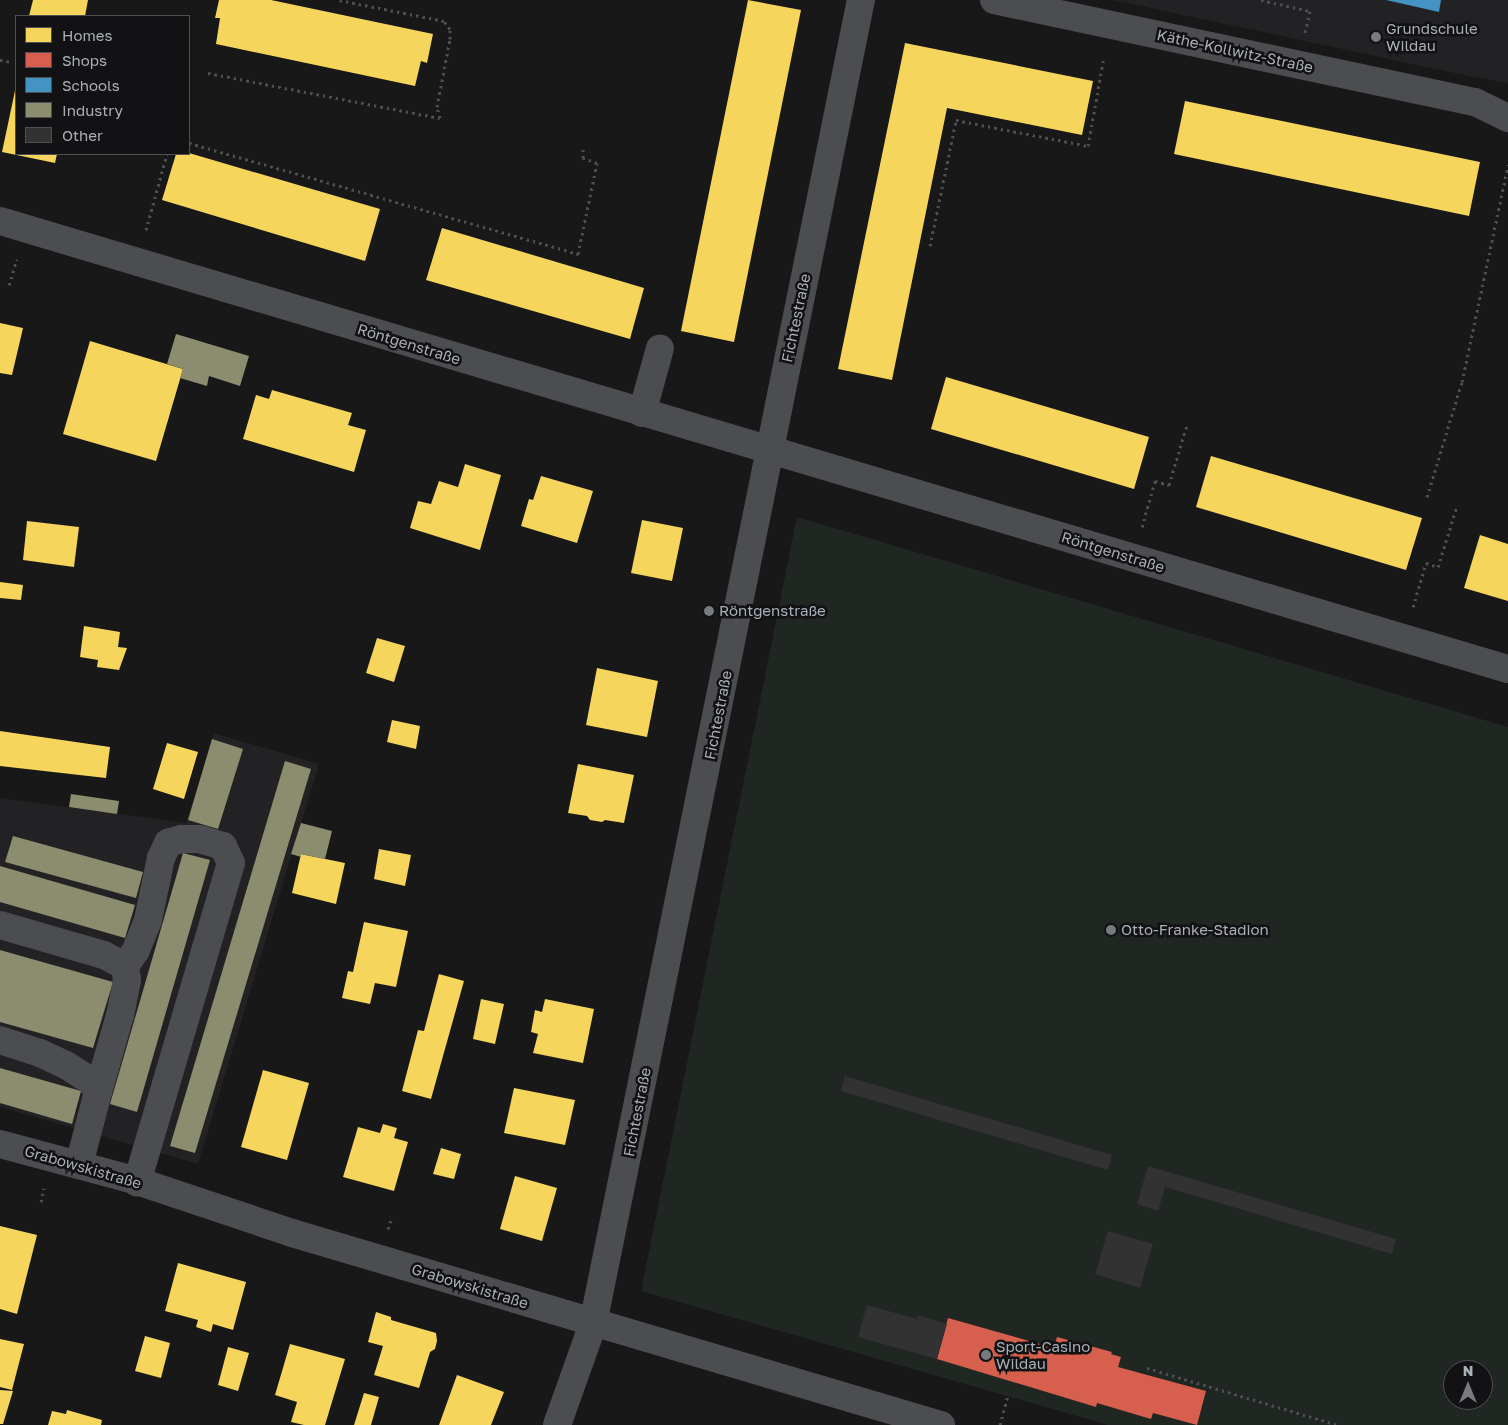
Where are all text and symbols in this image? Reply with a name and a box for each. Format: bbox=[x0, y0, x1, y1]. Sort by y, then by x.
legend bbox=[15, 15, 190, 155]
place label: Grundschule Wildau bbox=[1386, 19, 1478, 54]
text: Homes bbox=[62, 26, 112, 44]
street label: Käthe-Kollwitz-Straße bbox=[1155, 26, 1315, 76]
marker: Grundschule Wildau bbox=[1370, 31, 1382, 43]
text: Shops bbox=[62, 51, 107, 69]
text: Schools bbox=[62, 76, 120, 94]
text: Industry bbox=[62, 101, 123, 119]
text: Other bbox=[62, 126, 103, 144]
street label: Fichtestraße bbox=[778, 272, 814, 364]
street label: Röntgenstraße bbox=[355, 320, 463, 368]
street label: Röntgenstraße bbox=[1059, 528, 1167, 576]
place label: Röntgenstraße bbox=[719, 602, 826, 620]
marker: Röntgenstraße bbox=[703, 605, 715, 617]
street label: Fichtestraße bbox=[701, 669, 735, 761]
place label: Otto-Franke-Stadion bbox=[1121, 921, 1269, 939]
marker: Otto-Franke-Stadion bbox=[1105, 924, 1117, 936]
street label: Fichtestraße bbox=[620, 1066, 654, 1158]
street label: Grabowskistraße bbox=[22, 1142, 144, 1192]
street label: Grabowskistraße bbox=[410, 1260, 530, 1312]
place label: Sport-Casino Wildau bbox=[996, 1337, 1090, 1372]
marker: Sport-Casino Wildau bbox=[980, 1349, 992, 1361]
north arrow bbox=[1443, 1360, 1493, 1410]
text: N bbox=[1463, 1362, 1473, 1379]

